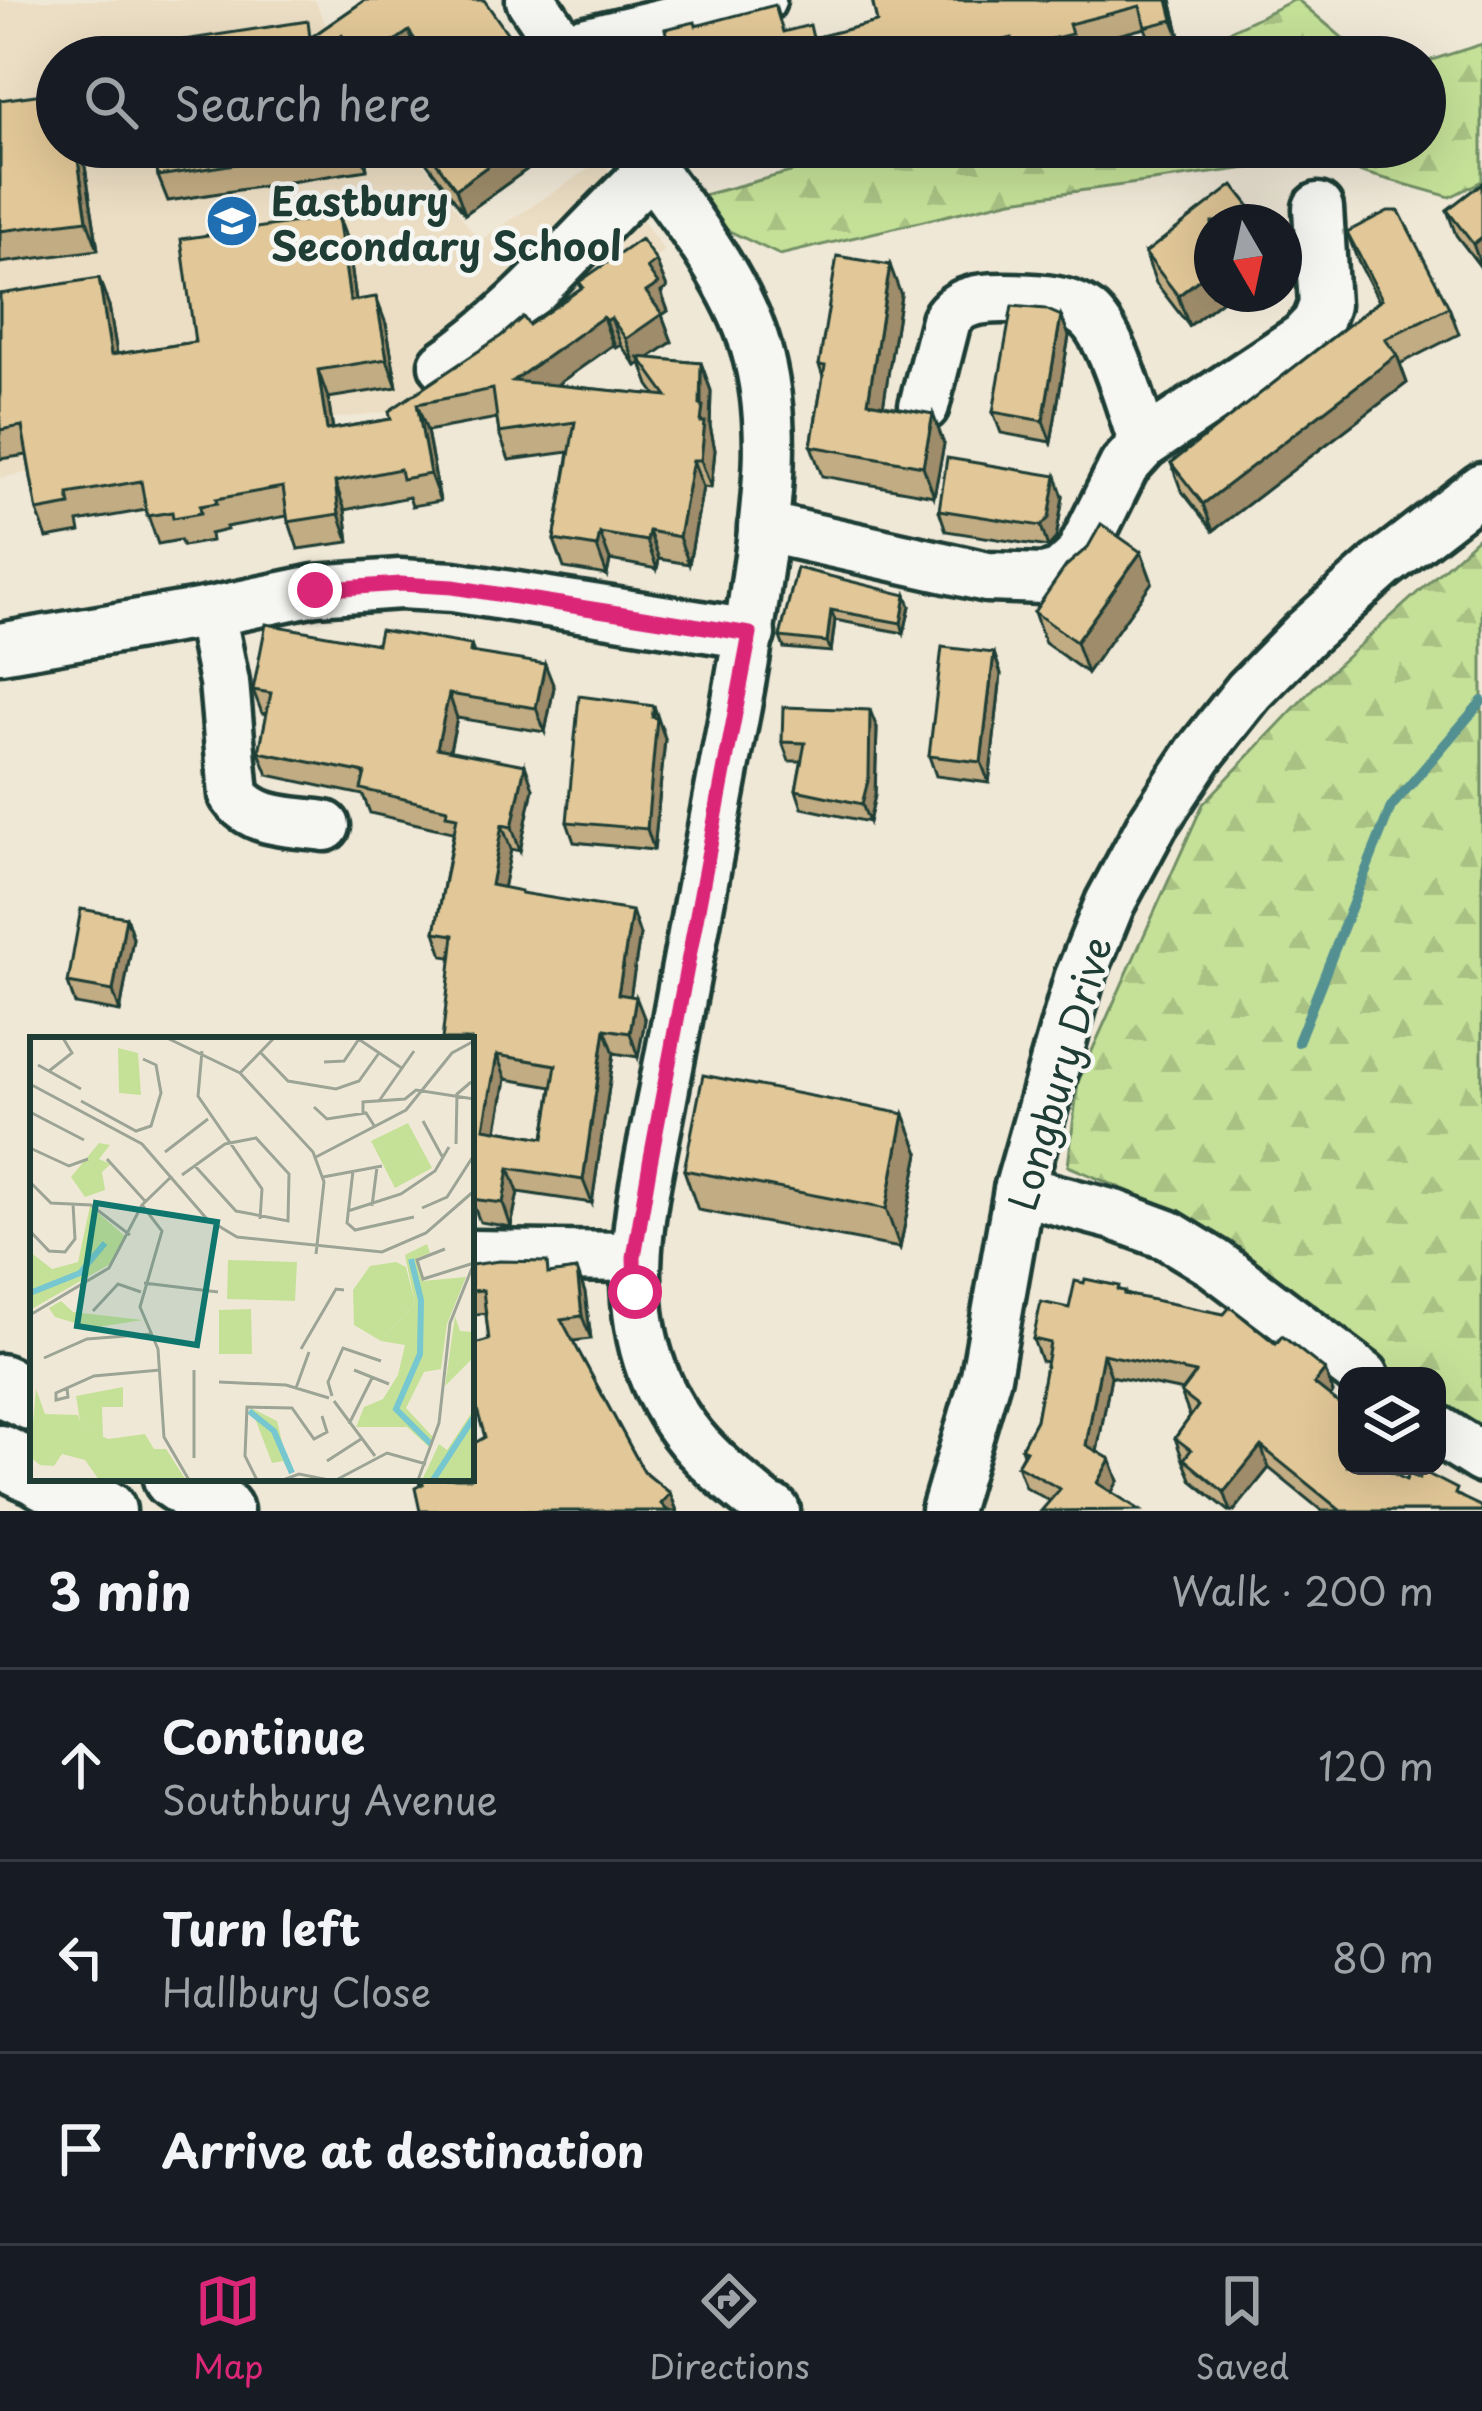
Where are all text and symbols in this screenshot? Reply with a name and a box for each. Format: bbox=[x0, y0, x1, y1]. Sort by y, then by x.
search box bbox=[36, 36, 1446, 168]
text: Search here bbox=[174, 68, 431, 136]
icon: search bbox=[78, 69, 144, 135]
place label: Eastbury Secondary School bbox=[271, 170, 622, 274]
school or university icon: Eastbury Secondary School bbox=[204, 193, 260, 249]
north arrow bbox=[1194, 204, 1302, 312]
route end bbox=[288, 563, 342, 617]
street label: Longbury Drive bbox=[991, 929, 1125, 1217]
inset map bbox=[30, 1037, 474, 1481]
route start bbox=[608, 1265, 662, 1319]
map controls bbox=[1338, 1367, 1446, 1475]
button: layers bbox=[1338, 1367, 1446, 1475]
text: 3 min bbox=[48, 1551, 192, 1628]
text: Walk · 200 m bbox=[1171, 1560, 1434, 1619]
text: Continue bbox=[162, 1701, 365, 1769]
icon: ahead bbox=[48, 1732, 114, 1798]
text: 120 m bbox=[1318, 1735, 1434, 1794]
text: Southbury Avenue bbox=[162, 1769, 498, 1828]
text: Turn left bbox=[162, 1893, 361, 1961]
icon: left bbox=[48, 1924, 114, 1990]
text: 80 m bbox=[1332, 1927, 1434, 1986]
text: Hallbury Close bbox=[162, 1961, 431, 2020]
text: Arrive at destination bbox=[162, 2115, 645, 2183]
icon: arrive bbox=[48, 2116, 114, 2182]
tab: Map bbox=[193, 2268, 263, 2390]
tab: Directions bbox=[649, 2268, 810, 2390]
tab: Saved bbox=[1195, 2268, 1289, 2390]

